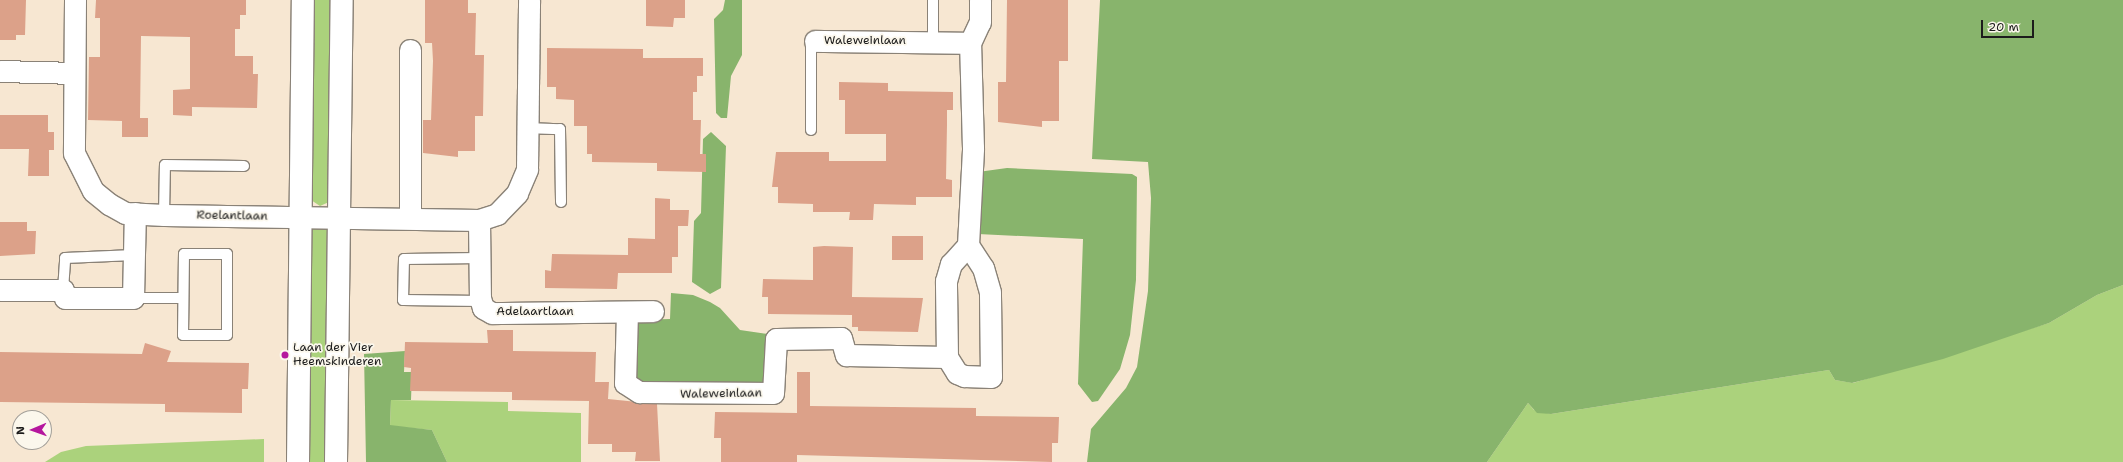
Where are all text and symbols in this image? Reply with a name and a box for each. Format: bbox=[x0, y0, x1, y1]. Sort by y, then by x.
scale bar bbox=[1983, 12, 2036, 38]
text: 20 m bbox=[1988, 19, 2019, 35]
street label: Waleweinlaan bbox=[824, 34, 906, 48]
street label: Roelantlaan bbox=[196, 208, 268, 224]
street label: Adelaartlaan bbox=[496, 305, 574, 319]
place label: Laan der Vier Heemskinderen bbox=[293, 341, 381, 369]
marker: Laan der Vier Heemskinderen bbox=[280, 350, 290, 360]
street label: Waleweinlaan bbox=[680, 386, 762, 402]
north arrow bbox=[12, 410, 52, 450]
text: N bbox=[13, 426, 28, 435]

